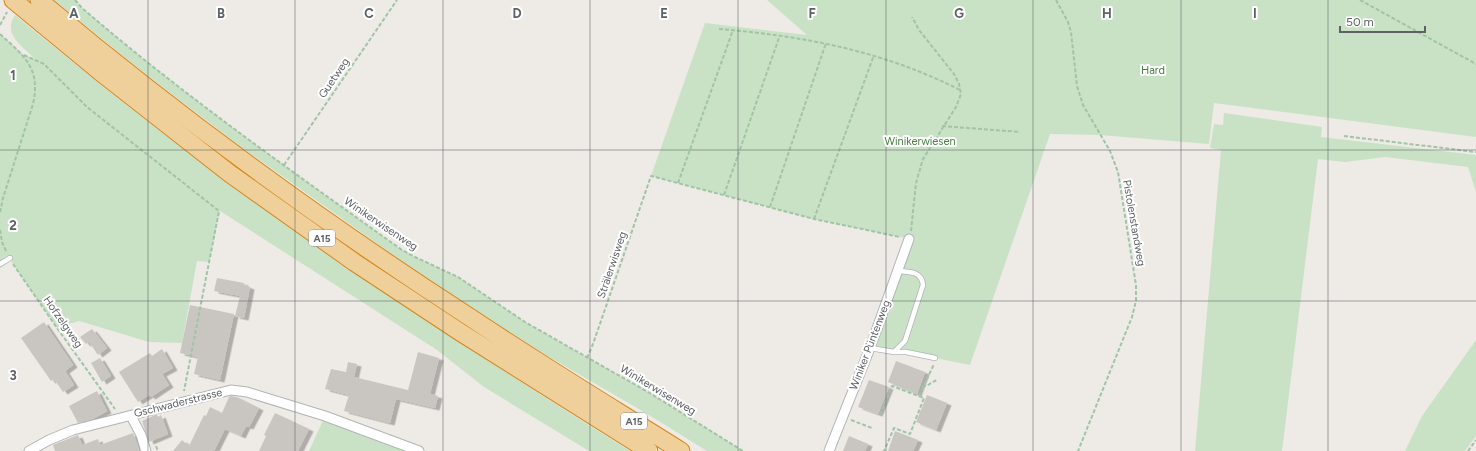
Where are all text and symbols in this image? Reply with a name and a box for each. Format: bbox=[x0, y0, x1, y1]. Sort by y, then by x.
text: A bbox=[69, 6, 79, 21]
text: B bbox=[217, 6, 225, 21]
text: C bbox=[364, 6, 374, 21]
text: D bbox=[512, 6, 522, 21]
text: E bbox=[660, 6, 668, 21]
text: F bbox=[808, 6, 816, 21]
text: G bbox=[954, 6, 964, 21]
text: H bbox=[1102, 6, 1112, 21]
text: I bbox=[1253, 6, 1257, 21]
scale bar bbox=[1340, 8, 1425, 34]
text: 50 m bbox=[1346, 15, 1374, 29]
street label: Guetweg bbox=[316, 55, 352, 101]
park label: Hard bbox=[1141, 64, 1165, 77]
text: 1 bbox=[10, 68, 16, 83]
park label: Winikerwiesen bbox=[884, 135, 956, 148]
street label: Pistolenstandweg bbox=[1120, 179, 1148, 267]
street label: Winikerwisenweg bbox=[342, 195, 420, 253]
text: 2 bbox=[9, 218, 17, 233]
road number: A15 bbox=[309, 230, 335, 246]
street label: Strälerwisweg bbox=[595, 230, 629, 300]
street label: Hofzelgweg bbox=[40, 294, 86, 350]
street label: Winiker Püntenweg bbox=[847, 298, 893, 392]
street label: Winikerwisenweg bbox=[618, 362, 698, 418]
text: 3 bbox=[9, 368, 17, 383]
street label: Gschwaderstrasse bbox=[132, 386, 224, 420]
road number: A15 bbox=[621, 413, 647, 429]

